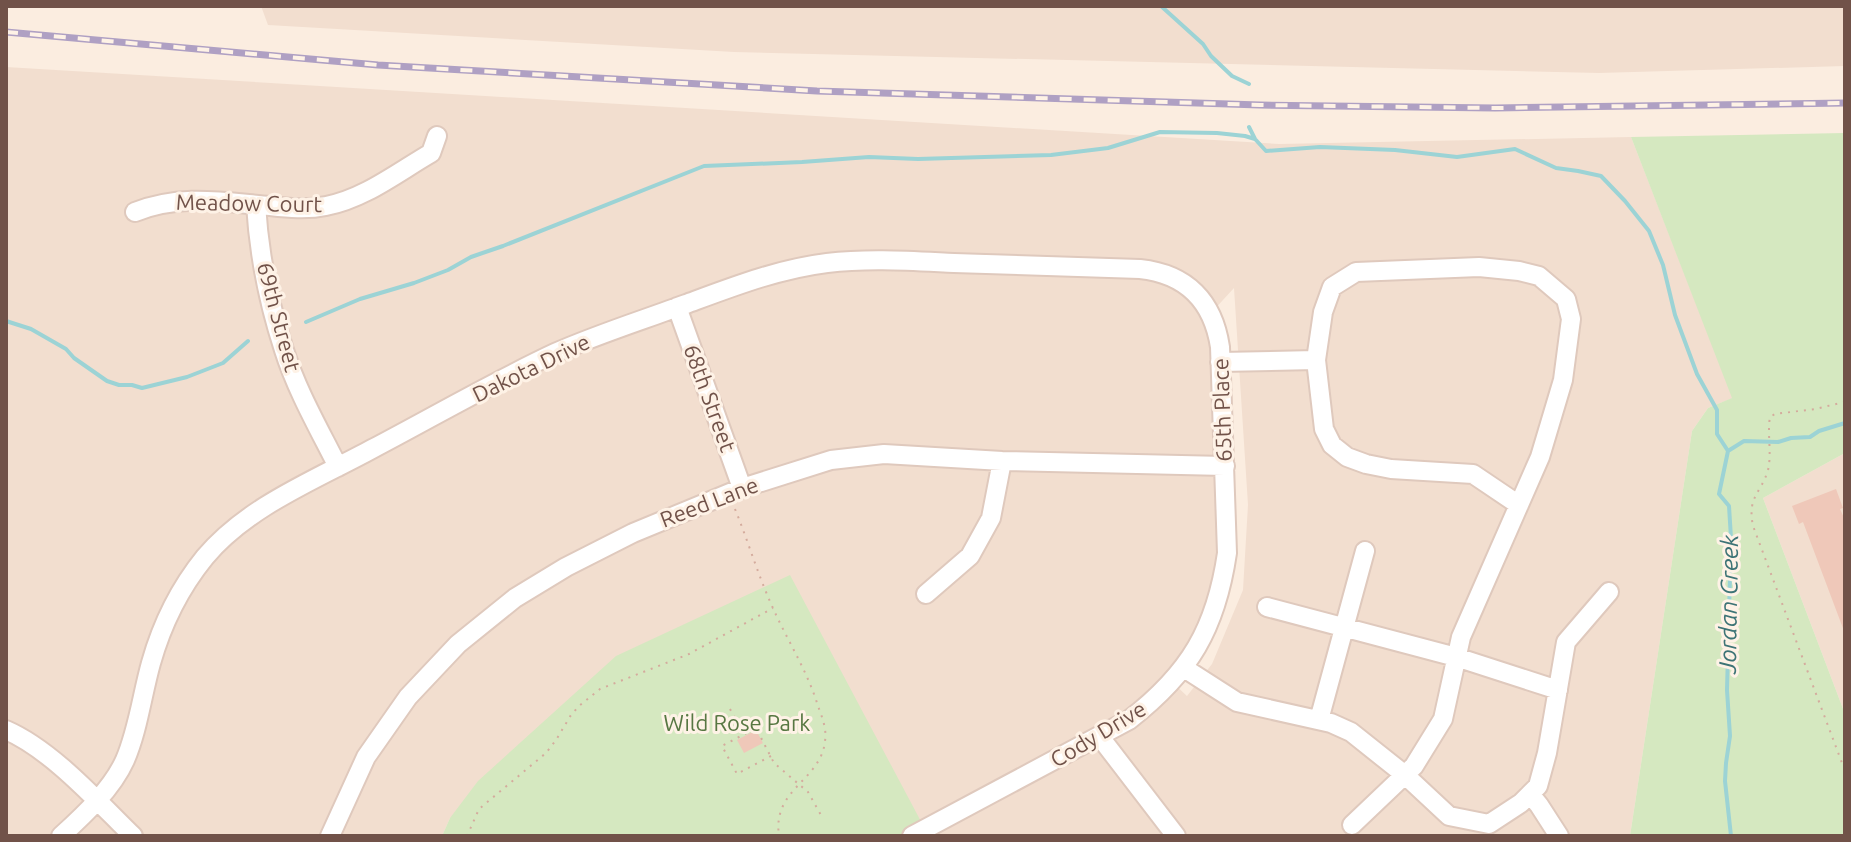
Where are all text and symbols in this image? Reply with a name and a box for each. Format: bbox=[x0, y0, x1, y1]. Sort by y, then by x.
street label: Meadow Court bbox=[176, 189, 323, 216]
street label: 69th Street bbox=[253, 259, 306, 375]
street label: Dakota Drive bbox=[468, 328, 593, 407]
street label: 68th Street bbox=[679, 341, 742, 455]
street label: 65th Place bbox=[1207, 358, 1236, 462]
street label: Reed Lane bbox=[656, 471, 761, 532]
water label: Jordan Creek bbox=[1714, 534, 1743, 675]
street label: Cody Drive bbox=[1046, 695, 1150, 772]
park label: Wild Rose Park bbox=[664, 710, 810, 735]

